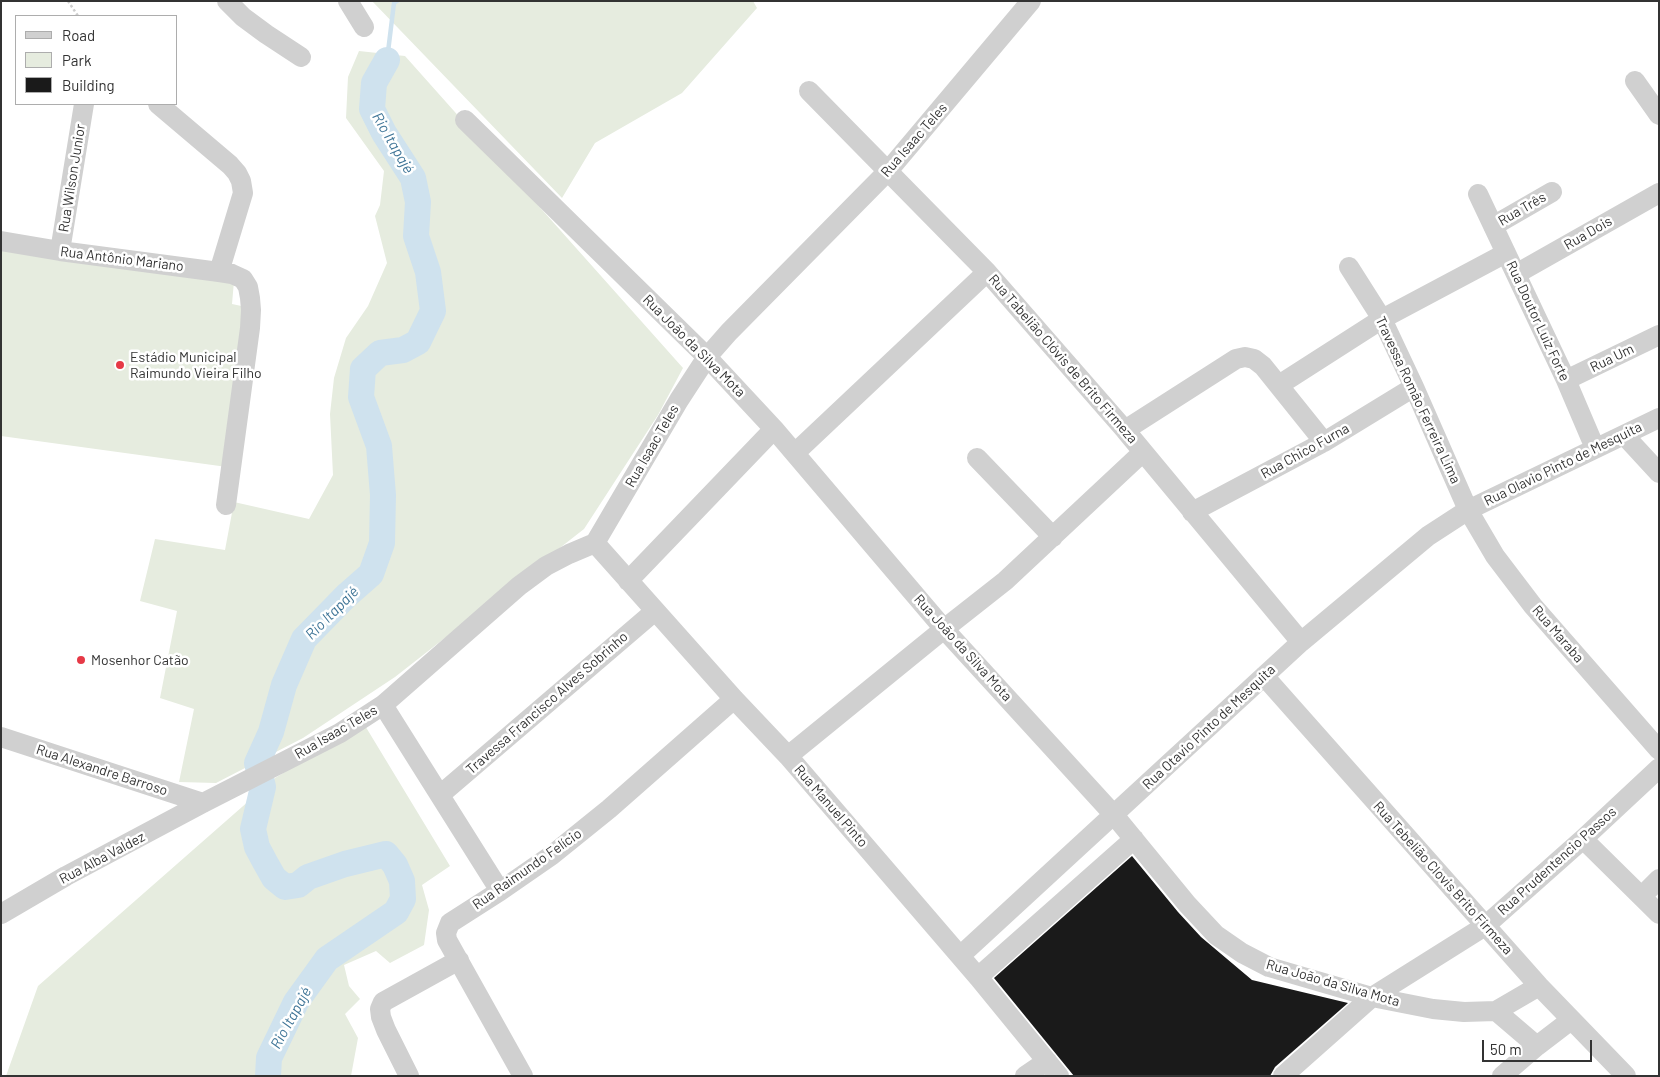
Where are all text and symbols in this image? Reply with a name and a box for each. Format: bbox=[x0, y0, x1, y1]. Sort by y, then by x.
legend bbox=[15, 15, 178, 105]
text: Road bbox=[62, 26, 95, 44]
text: Park bbox=[62, 51, 91, 69]
text: Building bbox=[62, 76, 115, 94]
street label: Rua Isaac Teles bbox=[877, 100, 951, 180]
water label: Rio Itapajé bbox=[368, 109, 418, 177]
street label: Rua Wilson Junior bbox=[55, 123, 89, 233]
street label: Rua Três bbox=[1495, 189, 1549, 229]
street label: Rua Dois bbox=[1561, 213, 1615, 253]
street label: Rua Antônio Mariano bbox=[59, 243, 185, 275]
street label: Rua Doutor Luiz Forte bbox=[1503, 258, 1573, 384]
street label: Rua Tabelião Clóvis de Brito Firmeza bbox=[985, 271, 1141, 447]
street label: Rua João da Silva Mota bbox=[639, 291, 749, 401]
street label: Travessa Romão Ferreira Lima bbox=[1372, 314, 1464, 486]
street label: Rua Um bbox=[1587, 340, 1637, 376]
place label: Estádio Municipal Raimundo Vieira Filho bbox=[130, 349, 262, 382]
marker: Estádio Municipal Raimundo Vieira Filho bbox=[114, 359, 126, 371]
street label: Rua Isaac Teles bbox=[622, 402, 682, 490]
street label: Rua Olavio Pinto de Mesquita bbox=[1481, 418, 1645, 510]
street label: Rua Chico Furna bbox=[1258, 420, 1352, 482]
water label: Rio Itapajé bbox=[302, 583, 362, 643]
street label: Rua João da Silva Mota bbox=[911, 591, 1015, 705]
street label: Rua Maraba bbox=[1529, 602, 1587, 666]
street label: Travessa Francisco Alves Sobrinho bbox=[463, 628, 631, 778]
place label: Mosenhor Catão bbox=[91, 652, 189, 668]
marker: Mosenhor Catão bbox=[75, 654, 87, 666]
street label: Rua Otavio Pinto de Mesquita bbox=[1139, 661, 1279, 793]
street label: Rua Isaac Teles bbox=[292, 702, 380, 762]
street label: Rua Alexandre Barroso bbox=[34, 741, 170, 799]
street label: Rua Manuel Pinto bbox=[791, 761, 871, 851]
street label: Rua Tebelião Clovis Brito Firmeza bbox=[1370, 798, 1516, 958]
street label: Rua Prudentencio Passos bbox=[1494, 803, 1620, 919]
street label: Rua Raimundo Felício bbox=[469, 825, 585, 913]
street label: Rua Alba Valdez bbox=[56, 828, 148, 888]
street label: Rua João da Silva Mota bbox=[1264, 956, 1402, 1010]
water label: Rio Itapajé bbox=[267, 984, 315, 1052]
scale bar bbox=[1485, 1030, 1595, 1062]
text: 50 m bbox=[1490, 1040, 1522, 1058]

